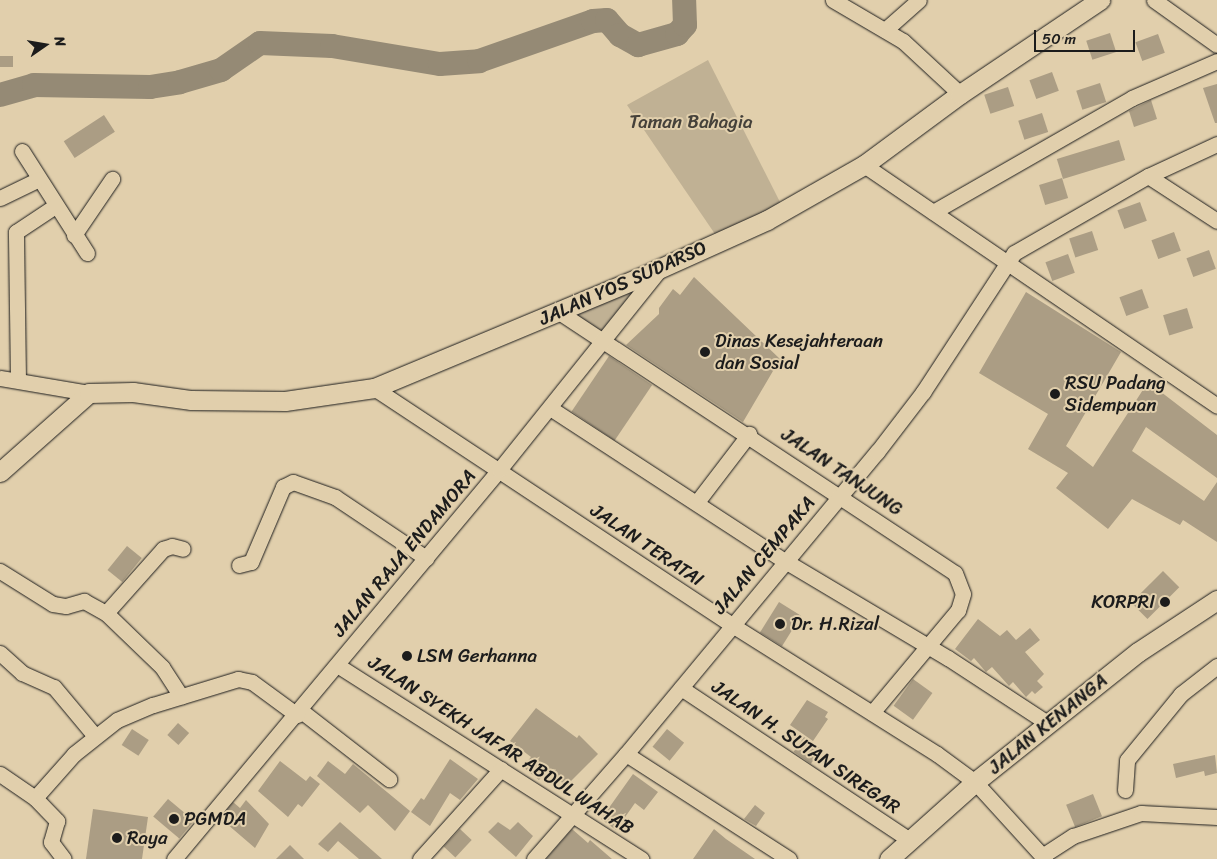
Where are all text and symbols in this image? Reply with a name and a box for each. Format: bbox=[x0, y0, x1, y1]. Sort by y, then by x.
north arrow bbox=[20, 20, 70, 70]
scale bar bbox=[1037, 20, 1138, 52]
text: 50 m bbox=[1042, 26, 1076, 52]
text: N bbox=[47, 34, 73, 49]
park label: Taman Bahagia bbox=[629, 111, 753, 133]
street label: JALAN YOS SUDARSO bbox=[534, 235, 712, 331]
place label: Dinas Kesejahteraan dan Sosial bbox=[715, 330, 886, 374]
marker: Dinas Kesejahteraan dan Sosial bbox=[699, 346, 711, 358]
place label: RSU Padang Sidempuan bbox=[1065, 372, 1166, 416]
marker: RSU Padang Sidempuan bbox=[1049, 388, 1061, 400]
street label: JALAN TANJUNG bbox=[777, 423, 907, 521]
street label: JALAN RAJA ENDAMORA bbox=[328, 465, 480, 641]
street label: JALAN CEMPAKA bbox=[708, 492, 820, 618]
street label: JALAN TERATAI bbox=[586, 498, 708, 592]
place label: KORPRI bbox=[1091, 591, 1155, 613]
marker: KORPRI bbox=[1159, 596, 1171, 608]
place label: Dr. H.Rizal bbox=[791, 613, 879, 635]
marker: Dr. H.Rizal bbox=[773, 617, 787, 631]
place label: LSM Gerhanna bbox=[417, 645, 537, 667]
marker: LSM Gerhanna bbox=[401, 650, 413, 662]
street label: JALAN SYEKH JAFAR ABDUL WAHAB bbox=[365, 651, 637, 839]
street label: JALAN KENANGA bbox=[984, 669, 1112, 779]
street label: JALAN H. SUTAN SIREGAR bbox=[706, 675, 906, 819]
place label: PGMDA bbox=[184, 808, 247, 830]
marker: PGMDA bbox=[168, 813, 180, 825]
place label: Raya bbox=[127, 827, 167, 849]
marker: Raya bbox=[111, 832, 123, 844]

